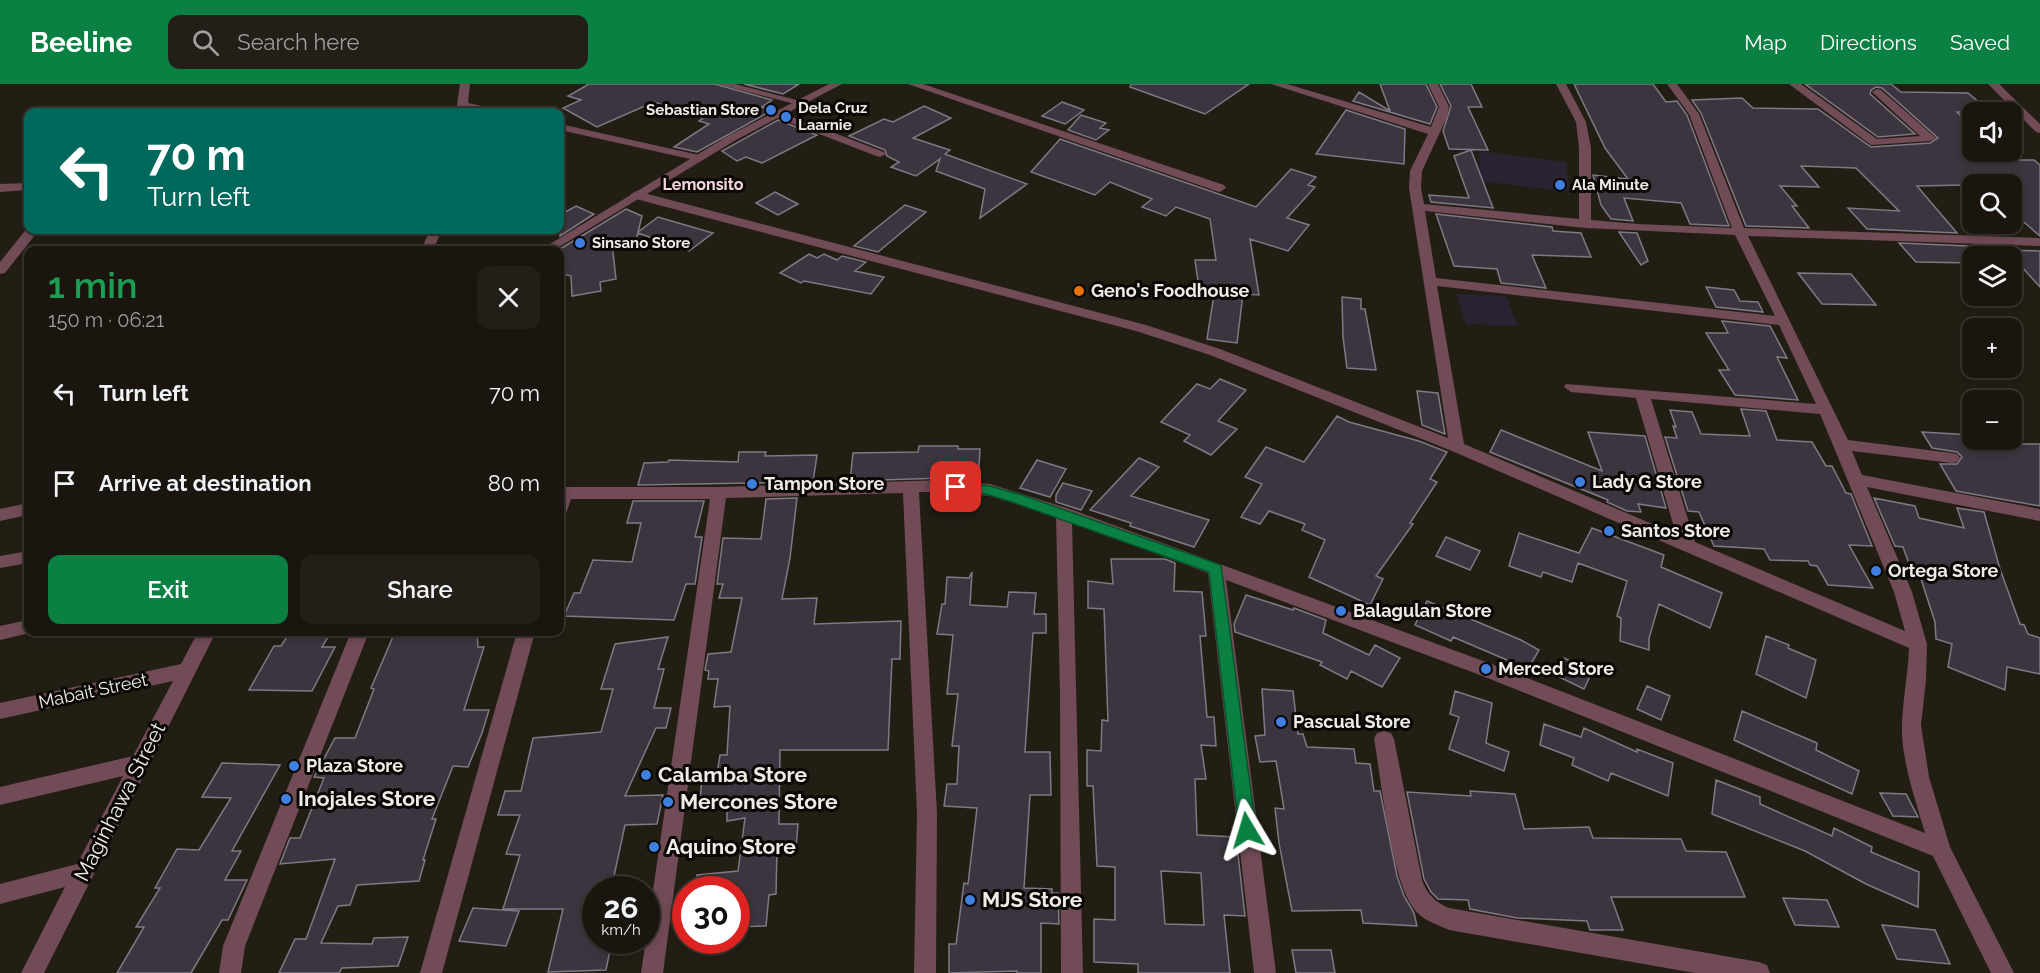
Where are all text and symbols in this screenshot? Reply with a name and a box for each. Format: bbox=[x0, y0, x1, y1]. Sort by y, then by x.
search box bbox=[168, 15, 588, 69]
text: Beeline bbox=[30, 26, 132, 59]
icon: search bbox=[189, 26, 222, 59]
text: Search here bbox=[237, 29, 359, 55]
text: Map bbox=[1744, 30, 1787, 55]
text: Directions bbox=[1820, 30, 1917, 55]
text: Saved bbox=[1950, 30, 2010, 55]
place label: Dela Cruz Laarnie bbox=[798, 99, 867, 134]
place label: Sebastian Store bbox=[646, 101, 759, 119]
map controls bbox=[1962, 102, 2022, 450]
button: sound bbox=[1962, 102, 2022, 162]
marker: Sebastian Store bbox=[764, 103, 778, 117]
marker: Dela Cruz Laarnie bbox=[779, 110, 793, 124]
text: 70 m bbox=[147, 131, 246, 180]
icon: left bbox=[48, 132, 126, 210]
button: search bbox=[1962, 174, 2022, 234]
district label: Lemonsito bbox=[663, 175, 744, 194]
place label: Ala Minute bbox=[1572, 176, 1649, 194]
marker: Ala Minute bbox=[1553, 178, 1567, 192]
text: Turn left bbox=[147, 181, 250, 212]
place label: Sinsano Store bbox=[592, 234, 690, 252]
marker: Sinsano Store bbox=[573, 236, 587, 250]
button: layers bbox=[1962, 246, 2022, 306]
text: 1 min bbox=[48, 264, 137, 306]
button: close bbox=[477, 266, 540, 329]
place label: Geno's Foodhouse bbox=[1091, 280, 1250, 301]
marker: Geno's Foodhouse bbox=[1072, 284, 1086, 298]
text: 150 m · 06:21 bbox=[48, 308, 164, 332]
button: + bbox=[1962, 318, 2022, 378]
icon: left bbox=[48, 377, 81, 410]
text: Turn left bbox=[99, 380, 189, 406]
text: 70 m bbox=[489, 380, 540, 406]
button: − bbox=[1962, 390, 2022, 450]
pin bbox=[930, 461, 981, 512]
icon: arrive bbox=[48, 467, 81, 500]
text: Arrive at destination bbox=[99, 470, 312, 496]
text: 80 m bbox=[488, 470, 540, 496]
icon: arrive bbox=[939, 470, 972, 503]
place label: Lady G Store bbox=[1592, 471, 1702, 492]
place label: Tampon Store bbox=[764, 473, 885, 494]
marker: Lady G Store bbox=[1573, 475, 1587, 489]
marker: Tampon Store bbox=[745, 477, 759, 491]
place label: Santos Store bbox=[1621, 520, 1730, 541]
marker: Santos Store bbox=[1602, 524, 1616, 538]
button: Exit bbox=[48, 555, 288, 624]
button: Share bbox=[300, 555, 540, 624]
place label: Ortega Store bbox=[1888, 560, 1998, 581]
marker: Ortega Store bbox=[1869, 564, 1883, 578]
place label: Balagulan Store bbox=[1353, 600, 1492, 621]
marker: Balagulan Store bbox=[1334, 604, 1348, 618]
place label: Merced Store bbox=[1498, 658, 1614, 679]
marker: Merced Store bbox=[1479, 662, 1493, 676]
street label: Mabait Street bbox=[36, 669, 149, 712]
place label: Pascual Store bbox=[1293, 711, 1411, 732]
marker: Pascual Store bbox=[1274, 715, 1288, 729]
street label: Maginhawa Street bbox=[69, 718, 170, 885]
place label: Plaza Store bbox=[306, 755, 403, 776]
marker: Plaza Store bbox=[287, 759, 301, 773]
place label: Calamba Store bbox=[658, 762, 807, 787]
marker: Calamba Store bbox=[639, 768, 653, 782]
place label: Inojales Store bbox=[298, 786, 436, 811]
place label: Mercones Store bbox=[680, 789, 838, 814]
marker: Inojales Store bbox=[279, 792, 293, 806]
marker: Mercones Store bbox=[661, 795, 675, 809]
position arrow bbox=[1215, 798, 1279, 862]
place label: Aquino Store bbox=[666, 834, 796, 859]
marker: Aquino Store bbox=[647, 840, 661, 854]
speed limit sign: 30 bbox=[672, 876, 750, 954]
place label: MJS Store bbox=[982, 887, 1083, 912]
text: 26 bbox=[603, 890, 639, 925]
marker: MJS Store bbox=[963, 893, 977, 907]
text: km/h bbox=[601, 921, 641, 939]

